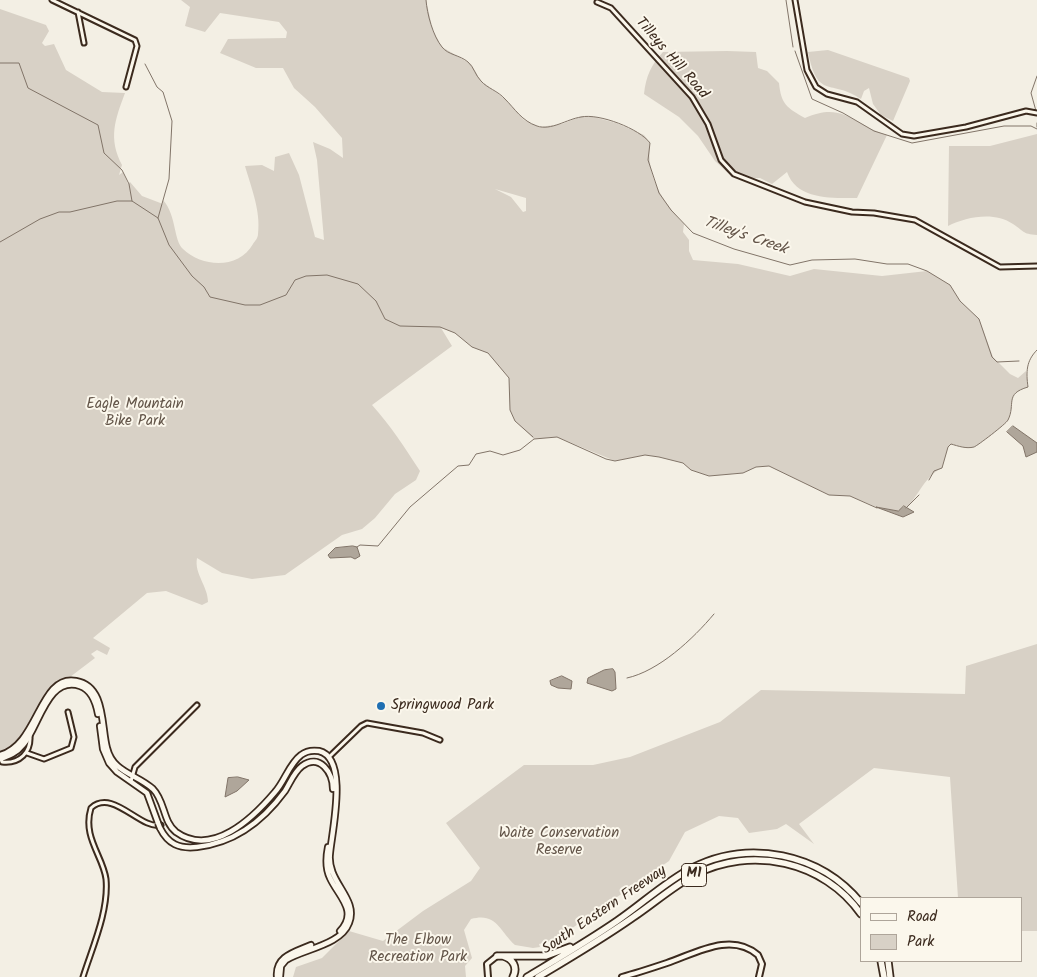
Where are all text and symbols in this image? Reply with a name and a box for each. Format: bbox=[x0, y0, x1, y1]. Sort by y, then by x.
street label: Tilleys Hill Road bbox=[631, 15, 711, 103]
water label: Tilley's Creek bbox=[701, 214, 789, 260]
park label: Eagle Mountain Bike Park bbox=[86, 396, 184, 431]
place label: Springwood Park bbox=[391, 697, 494, 715]
marker: Springwood Park bbox=[375, 700, 387, 712]
park label: Waite Conservation Reserve bbox=[499, 825, 619, 860]
street label: South Eastern Freeway bbox=[539, 863, 671, 959]
road number: M1 bbox=[682, 864, 706, 886]
legend bbox=[860, 897, 1022, 962]
text: Road bbox=[907, 905, 937, 929]
text: Park bbox=[907, 930, 934, 954]
park label: The Elbow Recreation Park bbox=[369, 932, 467, 967]

